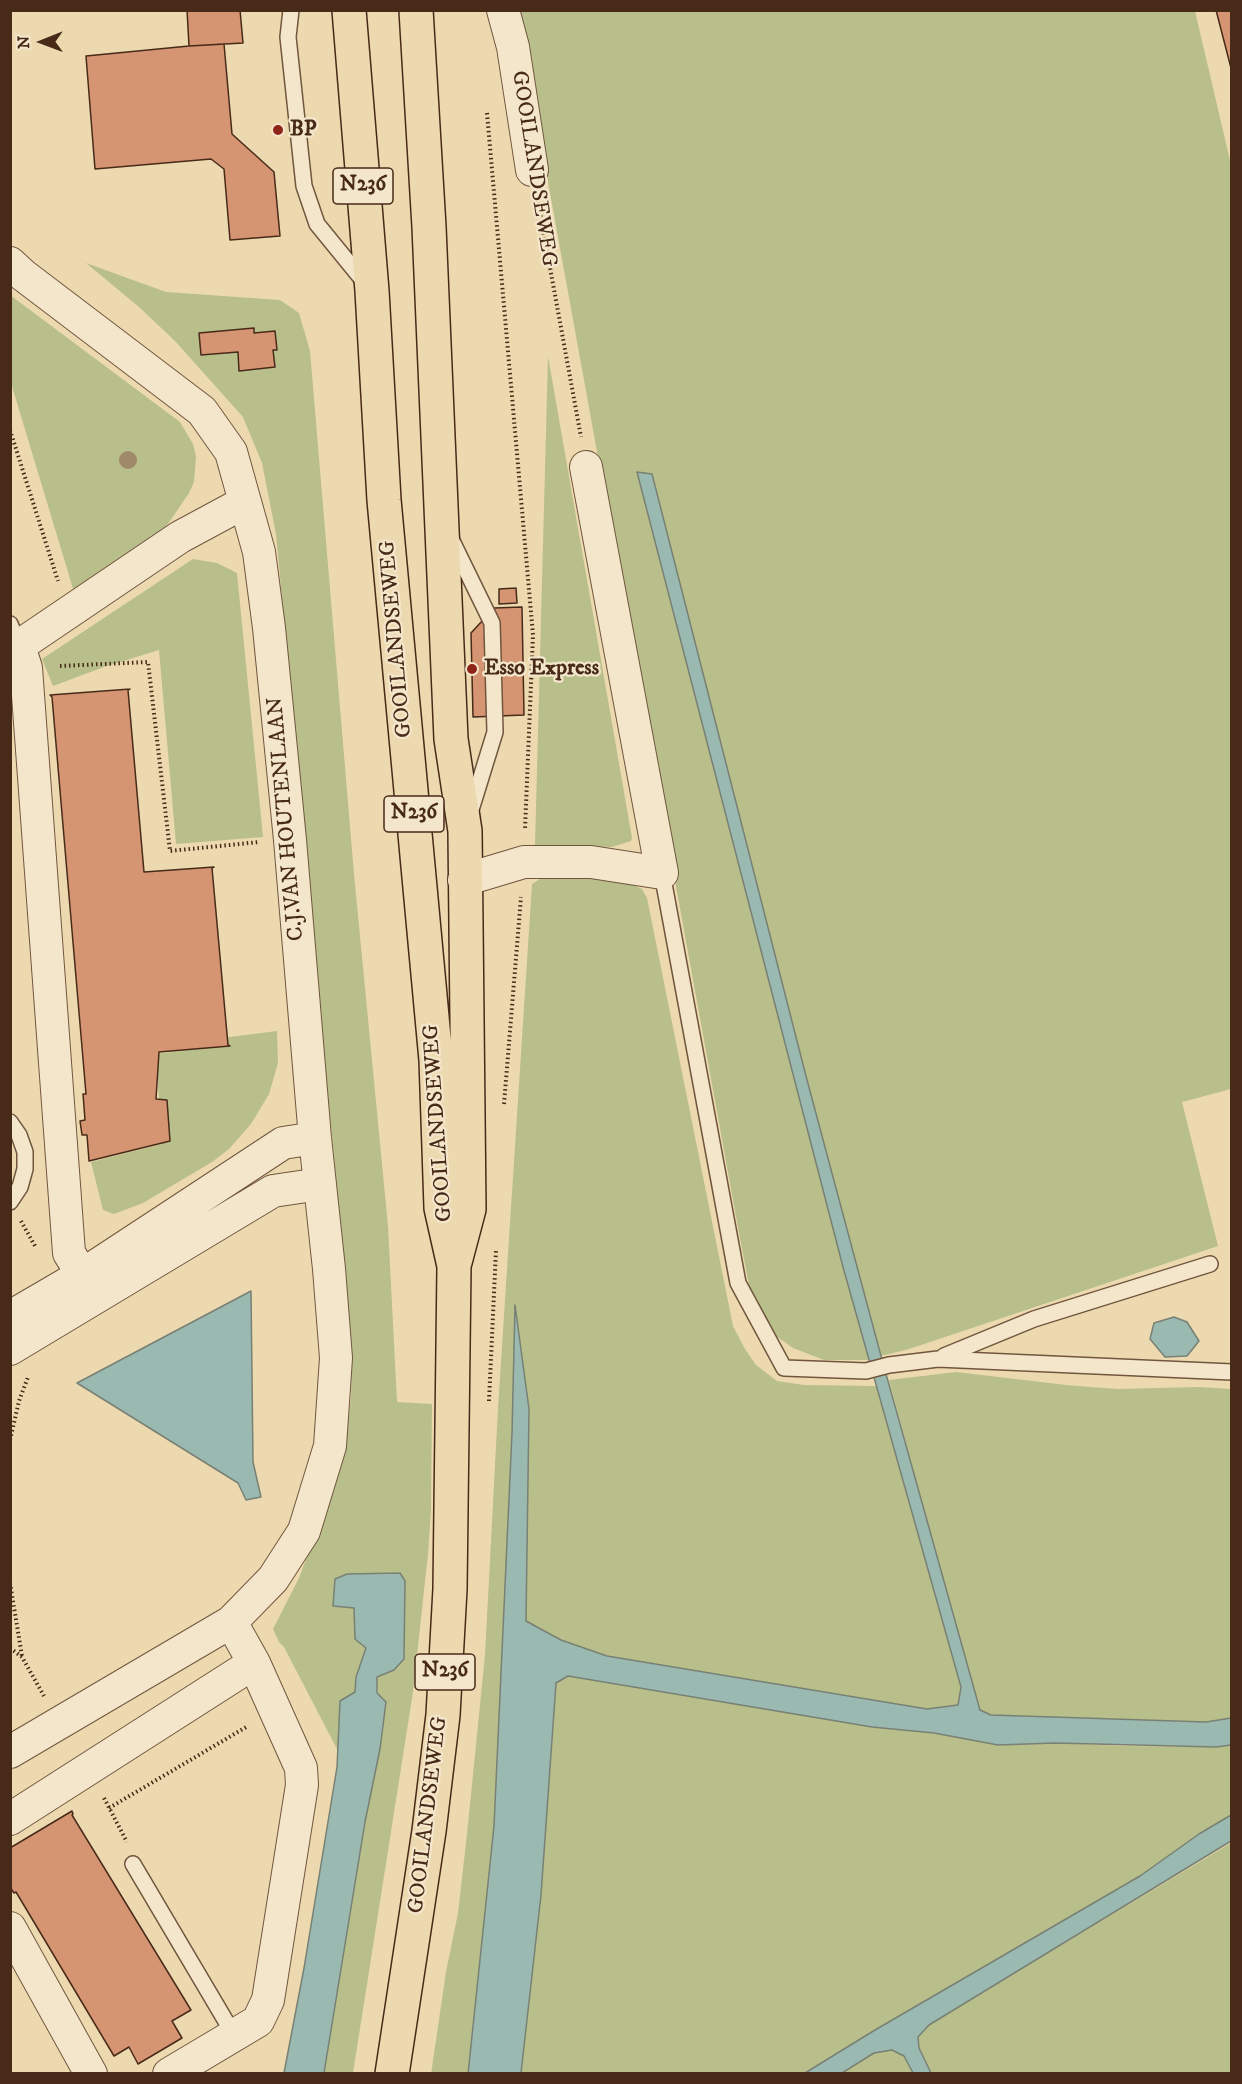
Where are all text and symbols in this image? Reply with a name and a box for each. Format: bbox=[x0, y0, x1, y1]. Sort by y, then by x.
north arrow bbox=[12, 12, 72, 72]
text: N bbox=[14, 36, 34, 49]
street label: GOOILANDSEWEG bbox=[504, 69, 562, 269]
place label: BP bbox=[290, 117, 317, 143]
marker: BP bbox=[271, 123, 285, 137]
road number: N236 bbox=[333, 168, 393, 204]
street label: GOOILANDSEWEG bbox=[375, 539, 419, 739]
place label: Esso Express bbox=[484, 656, 599, 682]
marker: Esso Express bbox=[465, 662, 479, 676]
street label: C.J.VAN HOUTENLAAN bbox=[263, 696, 311, 942]
road number: N236 bbox=[384, 796, 444, 832]
street label: GOOILANDSEWEG bbox=[419, 1023, 459, 1223]
road number: N236 bbox=[415, 1654, 475, 1690]
street label: GOOILANDSEWEG bbox=[404, 1715, 454, 1915]

